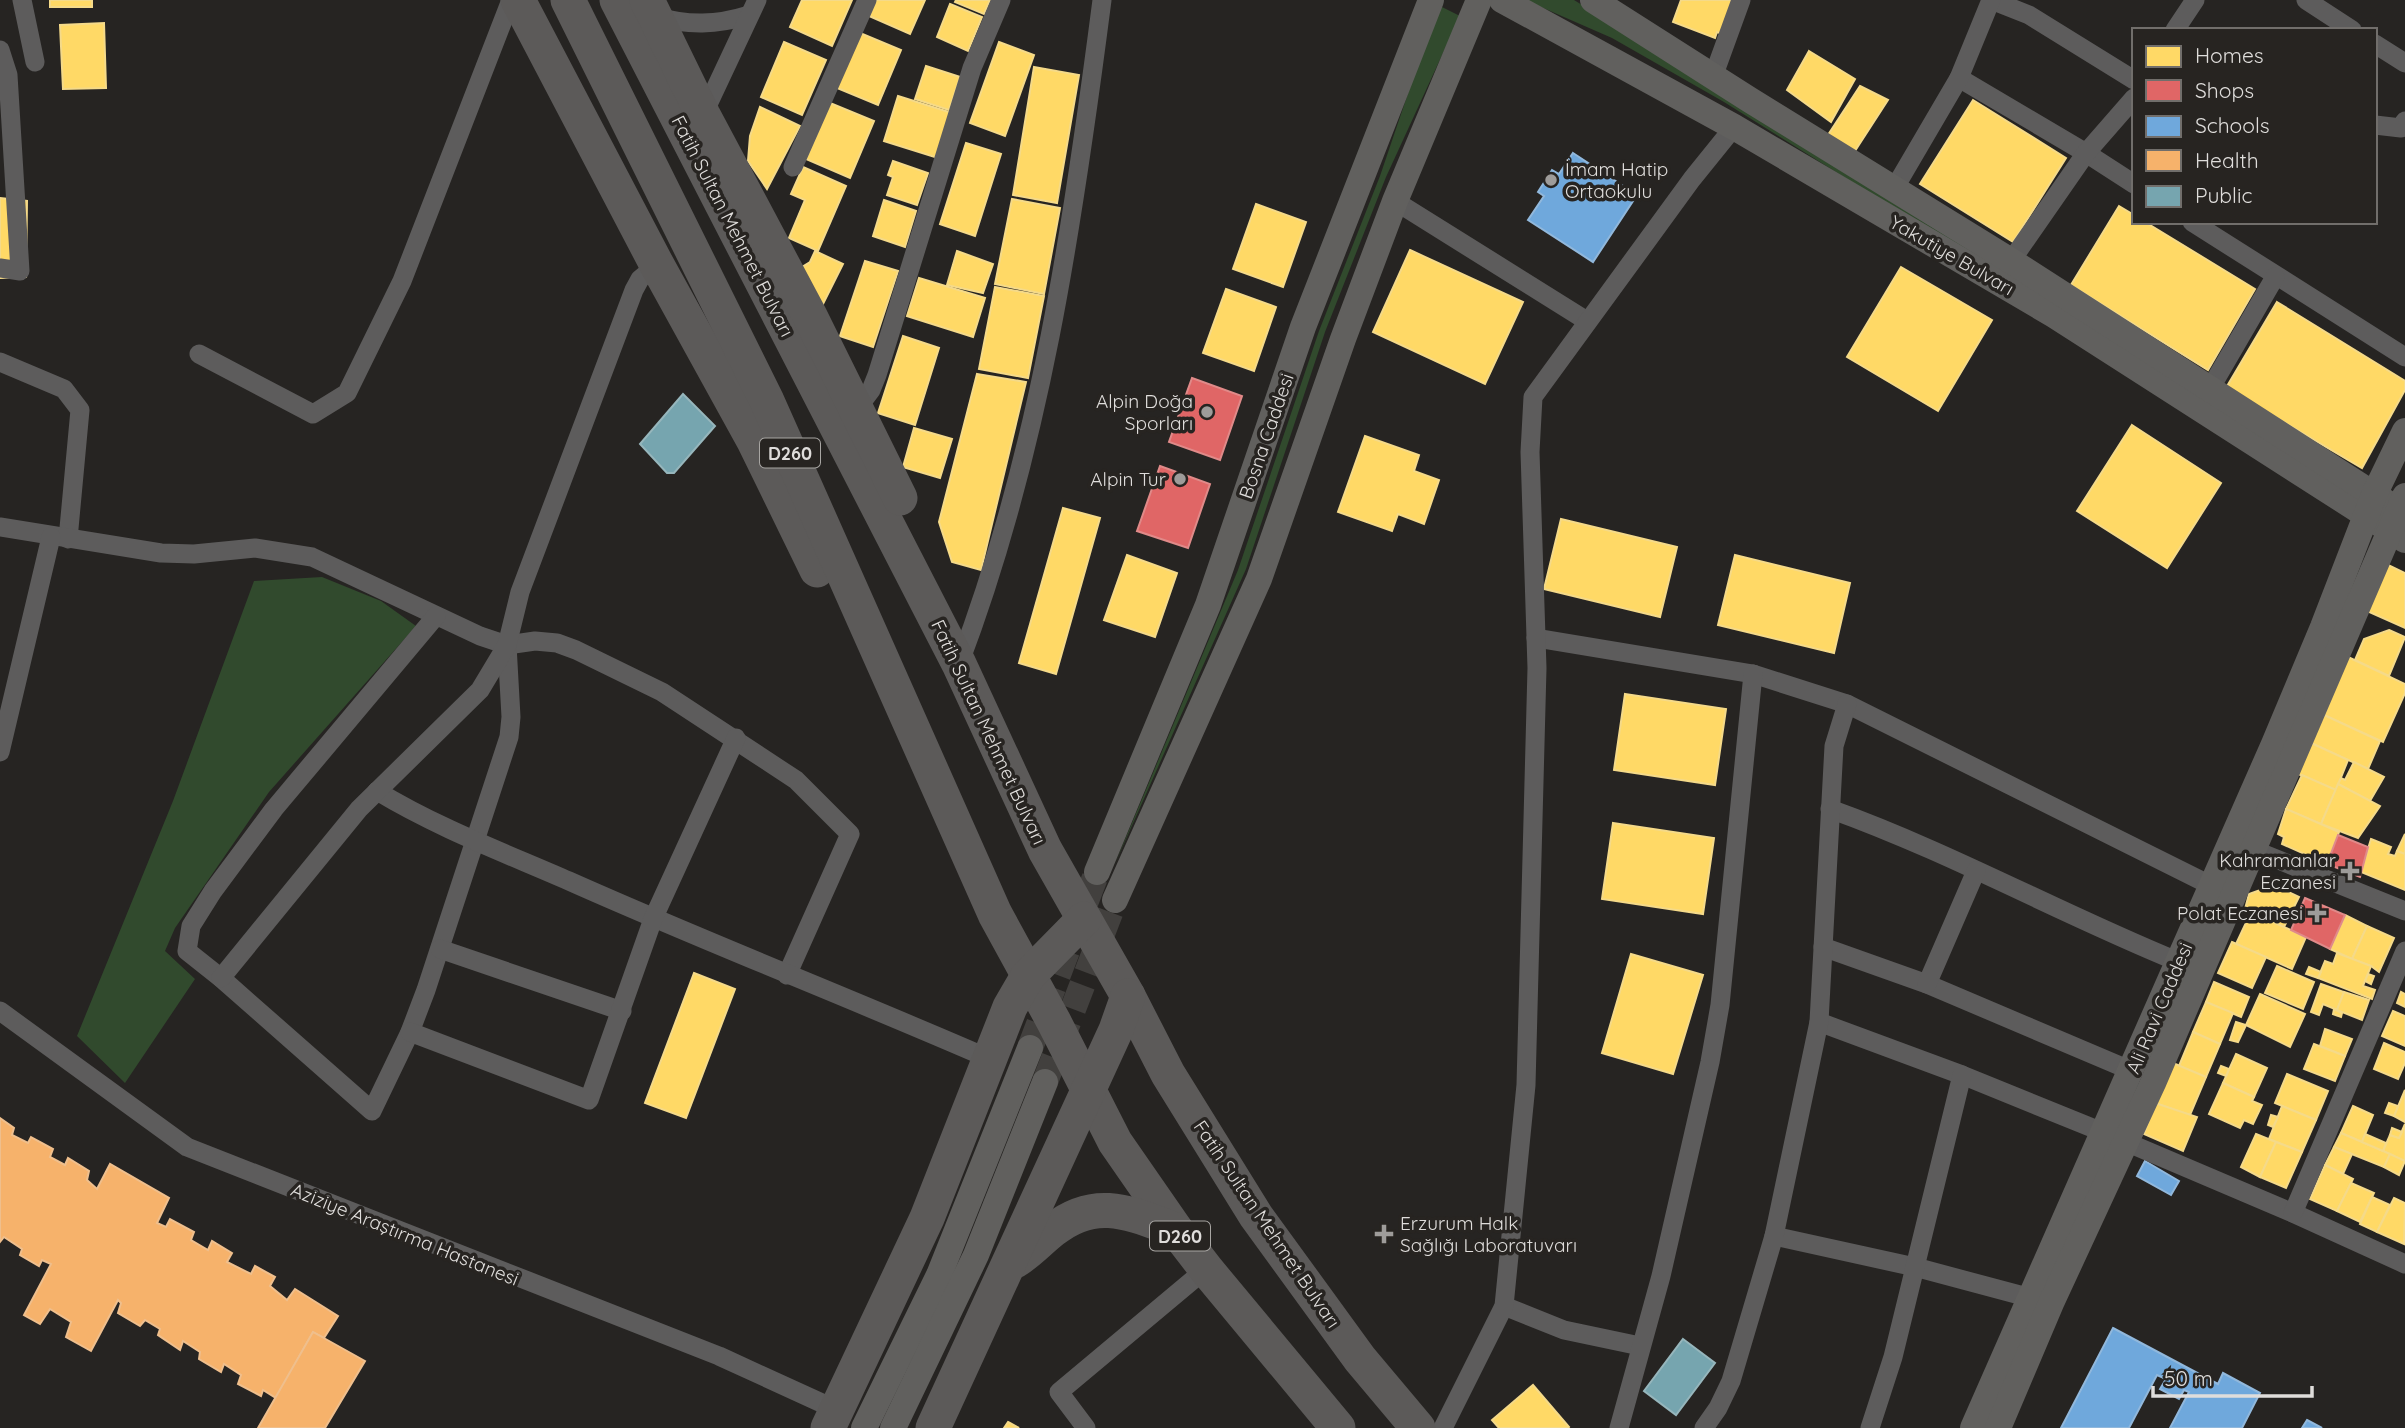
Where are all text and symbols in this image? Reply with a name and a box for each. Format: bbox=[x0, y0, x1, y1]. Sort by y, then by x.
legend bbox=[2132, 28, 2377, 224]
text: Homes bbox=[2195, 42, 2264, 68]
text: Shops bbox=[2195, 77, 2254, 103]
street label: Fatih Sultan Mehmet Bulvarı bbox=[667, 111, 799, 341]
text: Schools bbox=[2195, 112, 2270, 138]
text: Health bbox=[2195, 147, 2259, 173]
place label: İmam Hatip Ortaokulu bbox=[1565, 157, 1668, 203]
marker: İmam Hatip Ortaokulu bbox=[1543, 172, 1559, 188]
text: Public bbox=[2195, 182, 2252, 208]
street label: Yakutiye Bulvarı bbox=[1886, 210, 2018, 300]
street label: Bosna Caddesi bbox=[1233, 370, 1299, 502]
place label: Alpin Doğa Sporları bbox=[1096, 389, 1193, 435]
marker: Alpin Doğa Sporları bbox=[1199, 404, 1215, 420]
road number: D260 bbox=[760, 438, 820, 467]
place label: Alpin Tur bbox=[1090, 467, 1167, 491]
marker: Alpin Tur bbox=[1172, 471, 1188, 487]
street label: Fatih Sultan Mehmet Bulvarı bbox=[926, 616, 1052, 848]
place label: Kahramanlar Eczanesi bbox=[2219, 848, 2337, 894]
marker: Kahramanlar Eczanesi bbox=[2342, 863, 2358, 879]
place label: Polat Eczanesi bbox=[2177, 901, 2303, 925]
marker: Polat Eczanesi bbox=[2309, 905, 2325, 921]
street label: Ali Ravi Caddesi bbox=[2121, 939, 2197, 1077]
street label: Fatih Sultan Mehmet Bulvarı bbox=[1188, 1116, 1346, 1332]
street label: Aziziye Araştırma Hastanesi bbox=[288, 1177, 522, 1291]
place label: Erzurum Halk Sağlığı Laboratuvarı bbox=[1400, 1211, 1577, 1257]
road number: D260 bbox=[1150, 1222, 1210, 1251]
marker: Erzurum Halk Sağlığı Laboratuvarı bbox=[1374, 1224, 1394, 1244]
scale bar bbox=[2153, 1354, 2312, 1398]
text: 50 m bbox=[2164, 1365, 2213, 1391]

